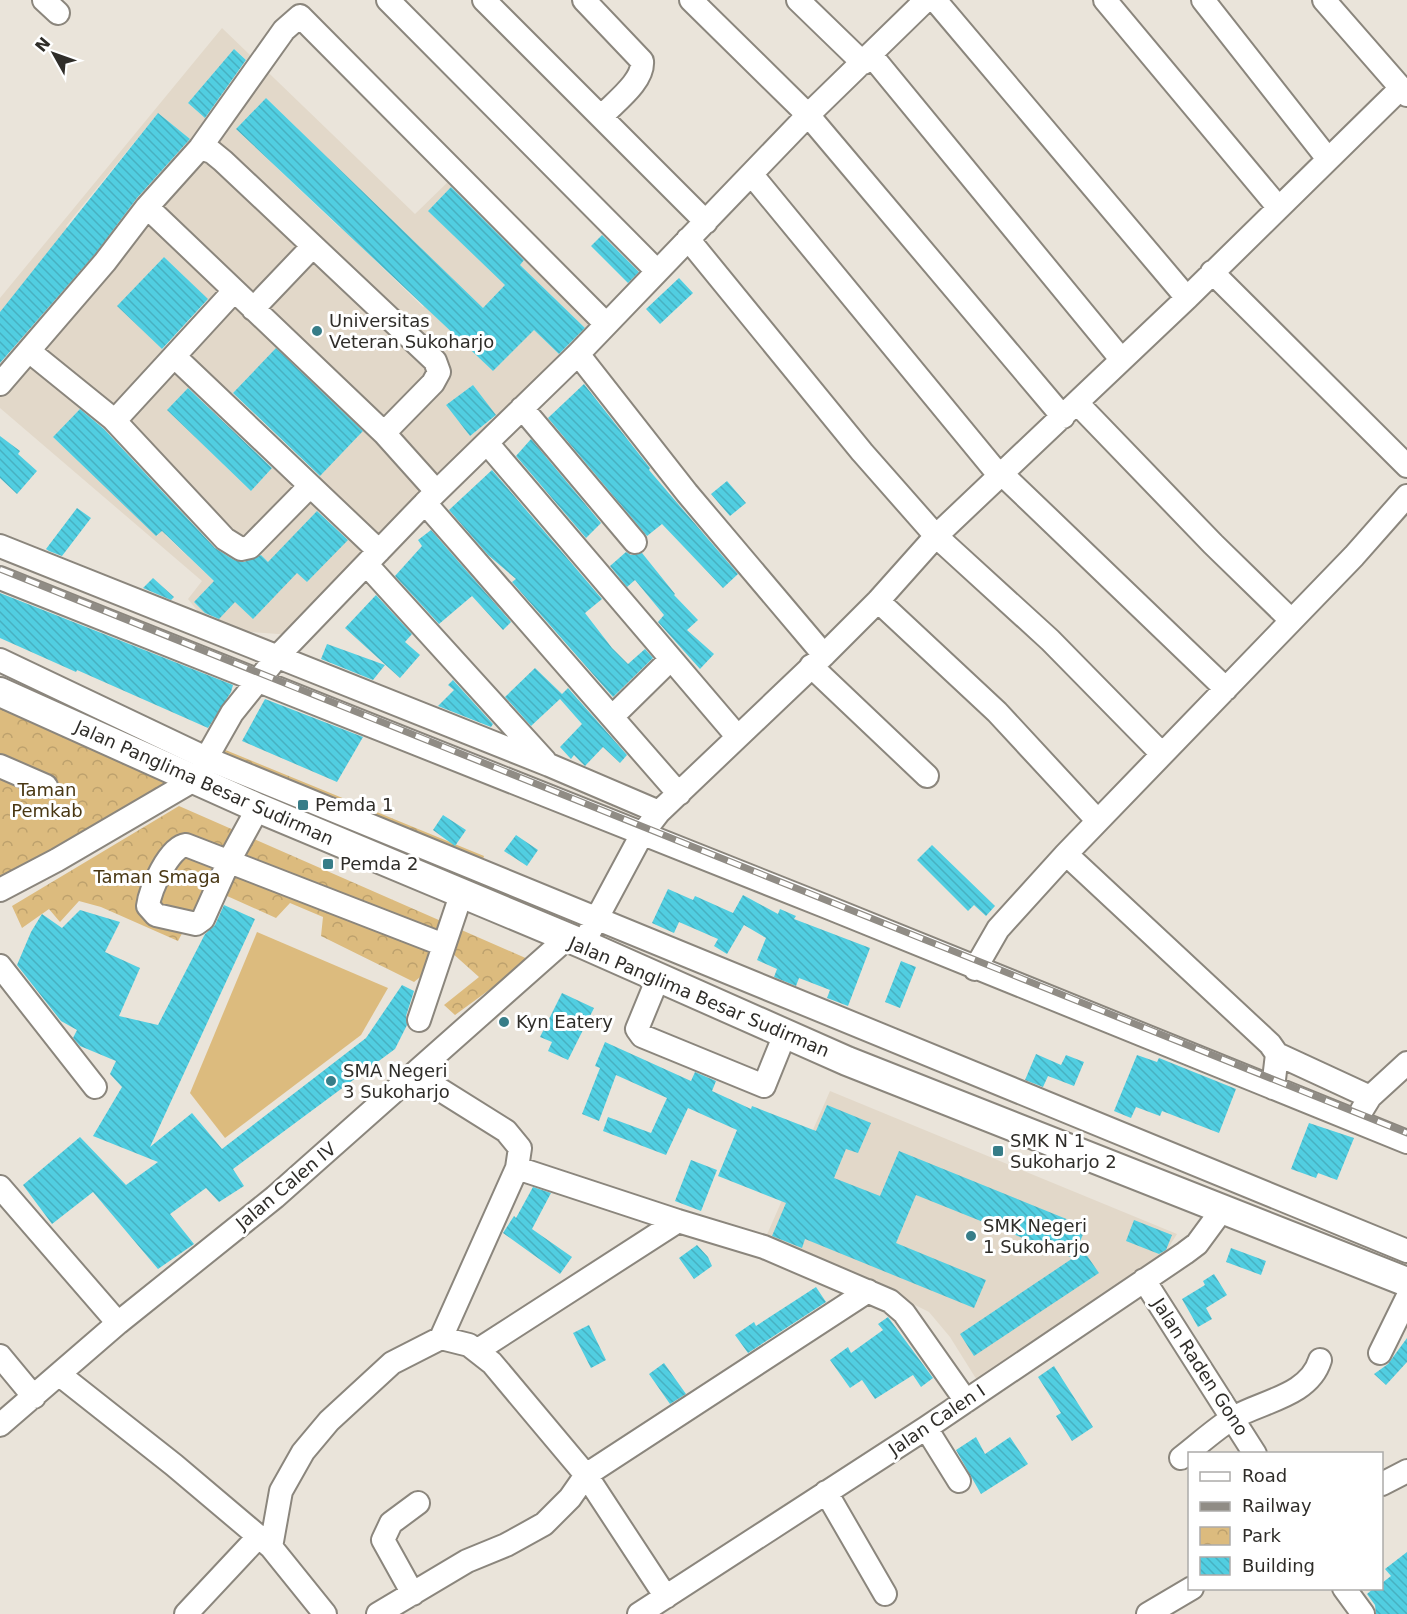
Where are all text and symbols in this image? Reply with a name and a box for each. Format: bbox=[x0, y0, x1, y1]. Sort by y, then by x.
north arrow bbox=[24, 24, 84, 84]
text: N bbox=[31, 33, 54, 56]
place label: Universitas Veteran Sukoharjo bbox=[329, 310, 494, 352]
marker: Universitas Veteran Sukoharjo bbox=[310, 324, 324, 338]
street label: Jalan Panglima Besar Sudirman bbox=[71, 715, 337, 849]
park label: Taman Pemkab bbox=[11, 779, 83, 821]
place label: Pemda 1 bbox=[315, 794, 393, 815]
marker: Pemda 1 bbox=[296, 798, 310, 812]
place label: Pemda 2 bbox=[340, 853, 418, 874]
marker: Pemda 2 bbox=[321, 857, 335, 871]
park label: Taman Smaga bbox=[92, 866, 221, 887]
street label: Jalan Panglima Besar Sudirman bbox=[565, 932, 833, 1061]
place label: Kyn Eatery bbox=[516, 1011, 613, 1032]
marker: Kyn Eatery bbox=[497, 1015, 511, 1029]
place label: SMA Negeri 3 Sukoharjo bbox=[343, 1060, 450, 1102]
marker: SMA Negeri 3 Sukoharjo bbox=[324, 1074, 338, 1088]
place label: SMK N 1 Sukoharjo 2 bbox=[1010, 1130, 1117, 1172]
street label: Jalan Calen IV bbox=[231, 1137, 340, 1234]
marker: SMK N 1 Sukoharjo 2 bbox=[991, 1144, 1005, 1158]
place label: SMK Negeri 1 Sukoharjo bbox=[983, 1215, 1090, 1257]
marker: SMK Negeri 1 Sukoharjo bbox=[964, 1229, 978, 1243]
street label: Jalan Raden Gono bbox=[1148, 1293, 1253, 1439]
street label: Jalan Calen I bbox=[884, 1380, 989, 1460]
legend bbox=[1188, 1452, 1383, 1590]
text: Road bbox=[1242, 1465, 1287, 1486]
text: Railway bbox=[1242, 1495, 1312, 1516]
text: Park bbox=[1242, 1525, 1281, 1546]
text: Building bbox=[1242, 1555, 1315, 1576]

